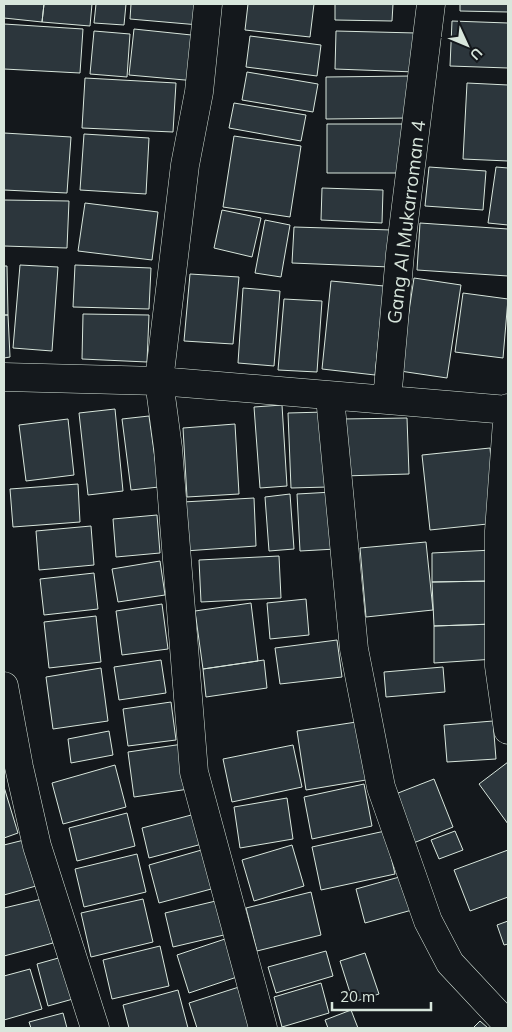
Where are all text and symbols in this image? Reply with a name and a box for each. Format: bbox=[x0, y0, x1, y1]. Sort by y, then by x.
north arrow bbox=[442, 20, 492, 70]
text: U bbox=[466, 44, 486, 64]
street label: Gang Al Mukarroman 4 bbox=[382, 119, 430, 325]
scale bar bbox=[332, 980, 431, 1012]
text: 20 m bbox=[340, 987, 375, 1006]

